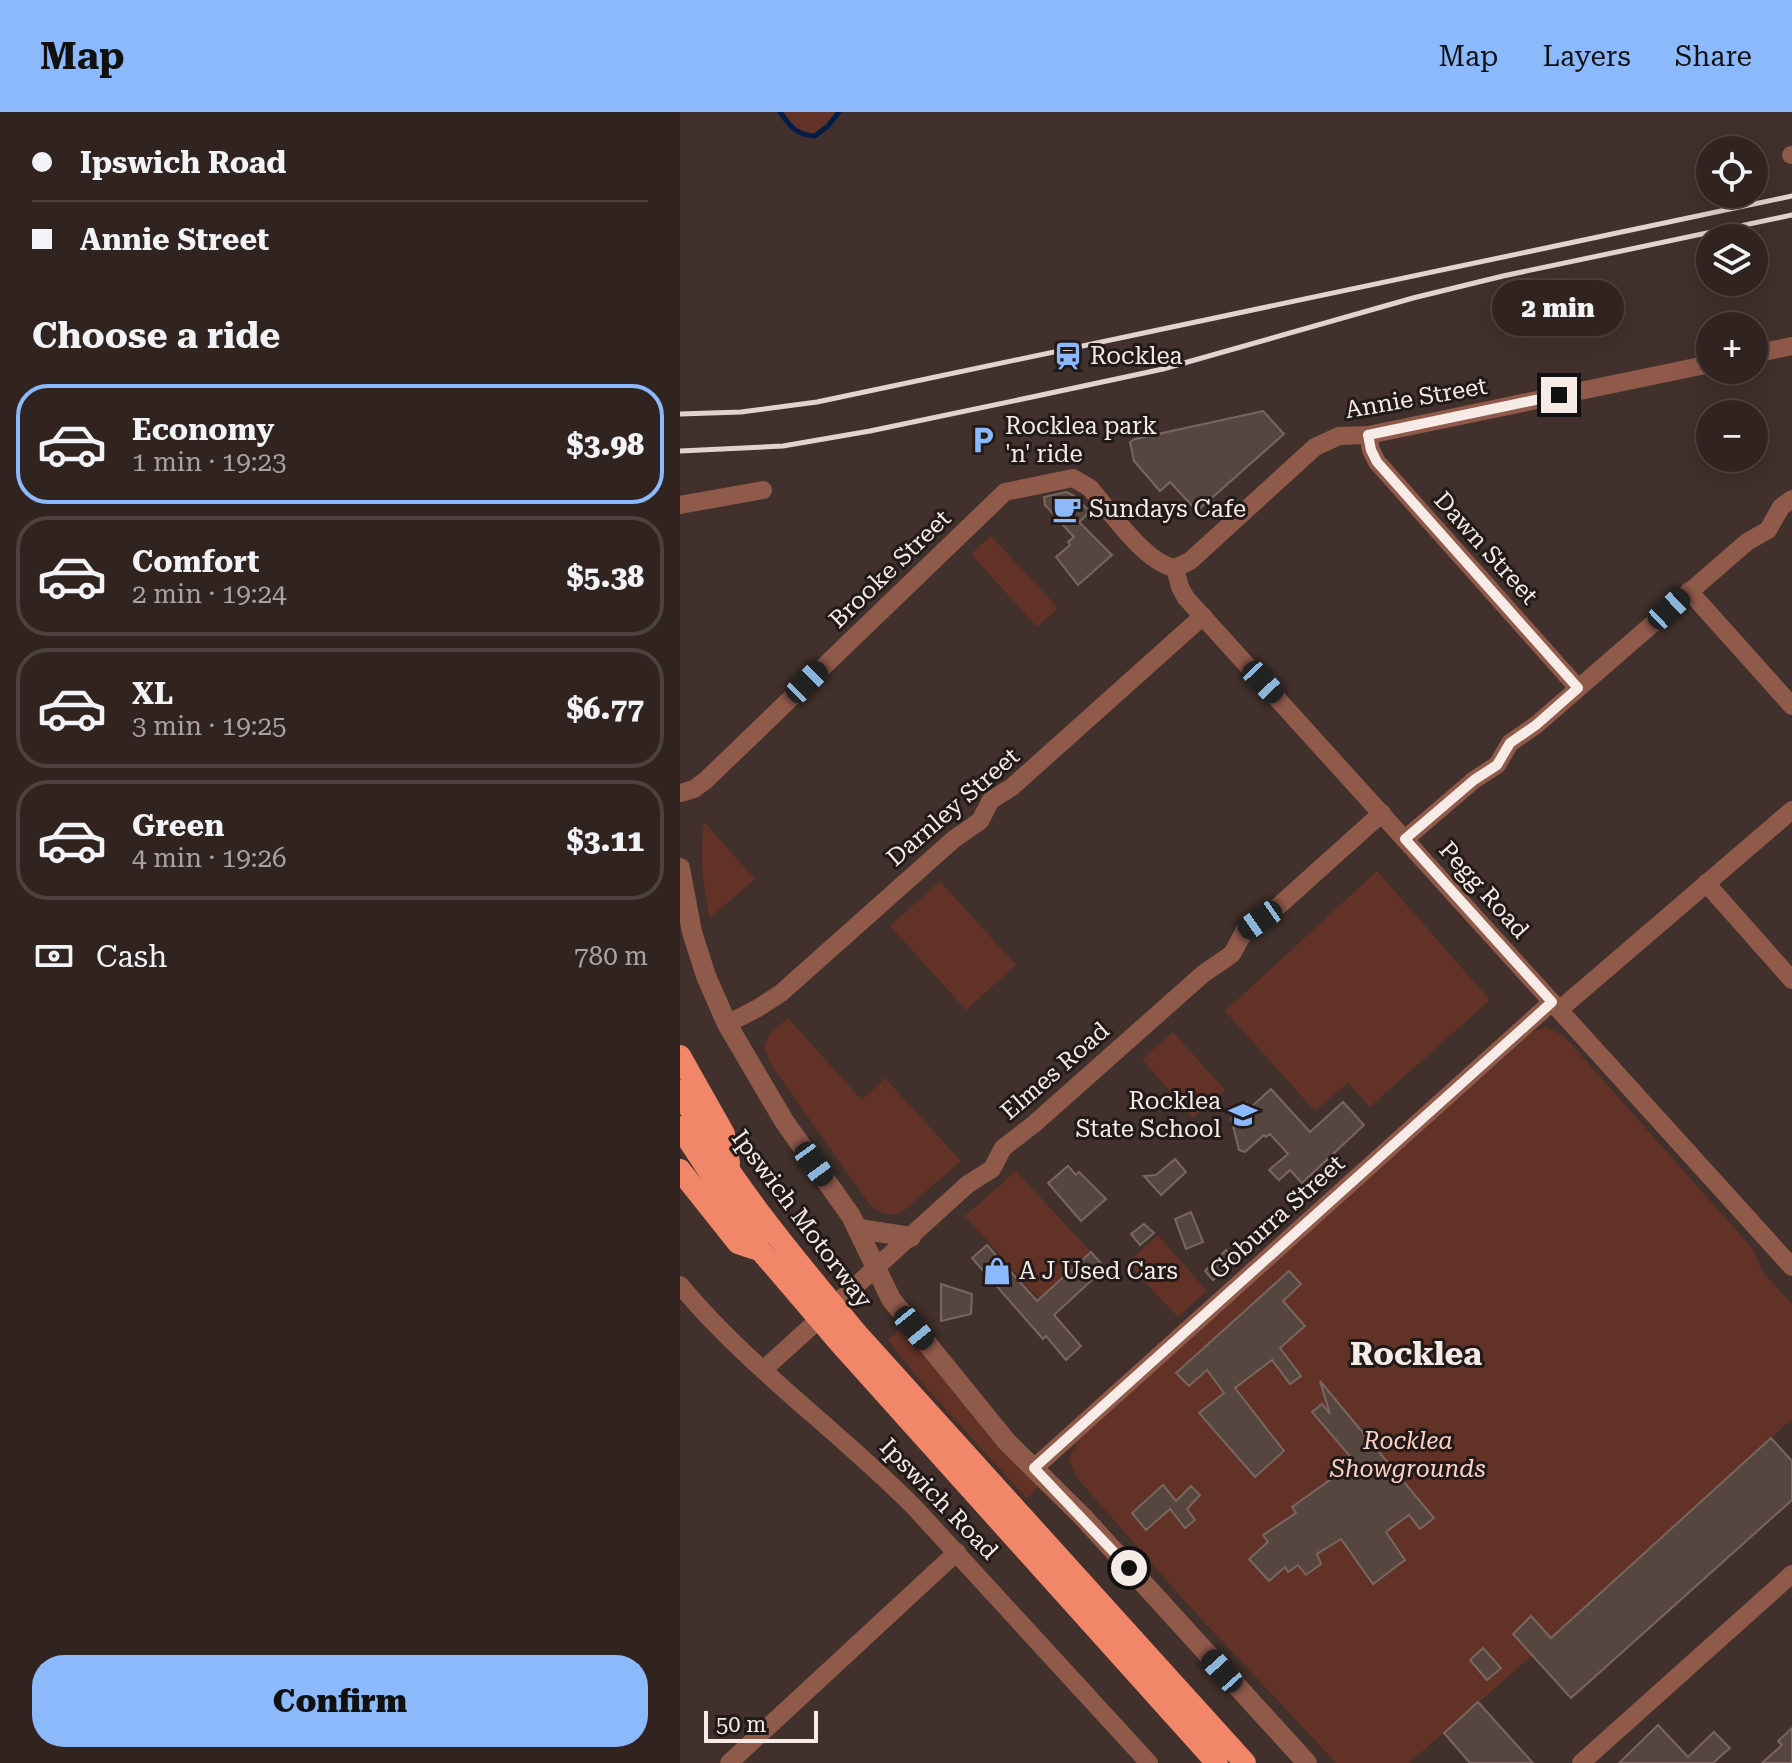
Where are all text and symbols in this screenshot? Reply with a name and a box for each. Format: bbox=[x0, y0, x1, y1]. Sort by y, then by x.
text: Map bbox=[40, 34, 125, 78]
text: Map bbox=[1439, 40, 1498, 73]
text: Layers bbox=[1542, 40, 1631, 73]
text: Share bbox=[1675, 40, 1752, 73]
map controls bbox=[1696, 136, 1768, 472]
button: locate bbox=[1696, 136, 1768, 208]
text: Ipswich Road bbox=[80, 145, 286, 180]
text: Annie Street bbox=[80, 222, 269, 257]
button: layers bbox=[1696, 224, 1768, 296]
callout: 2 min bbox=[1493, 279, 1625, 335]
text: 2 min bbox=[1521, 293, 1595, 323]
button: + bbox=[1696, 312, 1768, 384]
text: Choose a ride bbox=[32, 315, 280, 357]
station icon: Rocklea bbox=[1053, 341, 1083, 371]
place label: Rocklea bbox=[1090, 342, 1183, 370]
street label: Annie Street bbox=[1343, 372, 1489, 424]
route end bbox=[1541, 377, 1577, 413]
button: − bbox=[1696, 400, 1768, 472]
icon: car bbox=[36, 408, 108, 480]
text: Economy bbox=[132, 412, 274, 447]
place label: Rocklea park 'n' ride bbox=[1005, 412, 1157, 468]
parking icon: Rocklea park 'n' ride bbox=[968, 425, 998, 455]
text: $3.98 bbox=[567, 427, 644, 462]
text: 1 min · 19:23 bbox=[132, 447, 287, 477]
street label: Dawn Street bbox=[1428, 486, 1544, 610]
cafe icon: Sundays Cafe bbox=[1052, 494, 1082, 524]
place label: Sundays Cafe bbox=[1089, 495, 1246, 523]
street label: Brooke Street bbox=[824, 504, 956, 634]
icon: car bbox=[36, 540, 108, 612]
text: Comfort bbox=[132, 544, 259, 579]
text: $5.38 bbox=[567, 559, 644, 594]
text: 2 min · 19:24 bbox=[132, 579, 287, 609]
car bbox=[1643, 584, 1695, 634]
car bbox=[1238, 656, 1288, 708]
car bbox=[782, 657, 832, 707]
icon: car bbox=[36, 672, 108, 744]
text: XL bbox=[132, 676, 173, 711]
text: $6.77 bbox=[567, 691, 644, 726]
text: 3 min · 19:25 bbox=[132, 711, 287, 741]
street label: Darnley Street bbox=[881, 742, 1025, 872]
icon: car bbox=[36, 804, 108, 876]
text: Green bbox=[132, 808, 224, 843]
text: $3.11 bbox=[567, 823, 644, 858]
street label: Pegg Road bbox=[1433, 836, 1535, 944]
text: 4 min · 19:26 bbox=[132, 843, 287, 873]
car bbox=[1233, 896, 1287, 944]
icon: cash bbox=[32, 934, 76, 978]
text: Cash bbox=[96, 939, 167, 974]
text: 780 m bbox=[574, 941, 648, 971]
street label: Elmes Road bbox=[995, 1016, 1115, 1126]
place label: Rocklea State School bbox=[1075, 1087, 1221, 1143]
school or university icon: Rocklea State School bbox=[1228, 1100, 1258, 1130]
street label: Ipswich Motorway bbox=[726, 1124, 879, 1314]
car bbox=[790, 1138, 838, 1190]
street label: Goburra Street bbox=[1204, 1149, 1350, 1285]
shop icon: A J Used Cars bbox=[982, 1256, 1012, 1286]
place label: A J Used Cars bbox=[1019, 1257, 1178, 1285]
car bbox=[890, 1302, 938, 1354]
district label: Rocklea bbox=[1350, 1335, 1482, 1373]
park label: Rocklea Showgrounds bbox=[1329, 1427, 1486, 1483]
street label: Ipswich Road bbox=[874, 1433, 1004, 1565]
route start bbox=[1111, 1550, 1147, 1586]
car bbox=[1197, 1645, 1247, 1697]
button: Confirm bbox=[32, 1655, 648, 1747]
scale bar bbox=[704, 1707, 818, 1743]
text: 50 m bbox=[716, 1712, 766, 1737]

